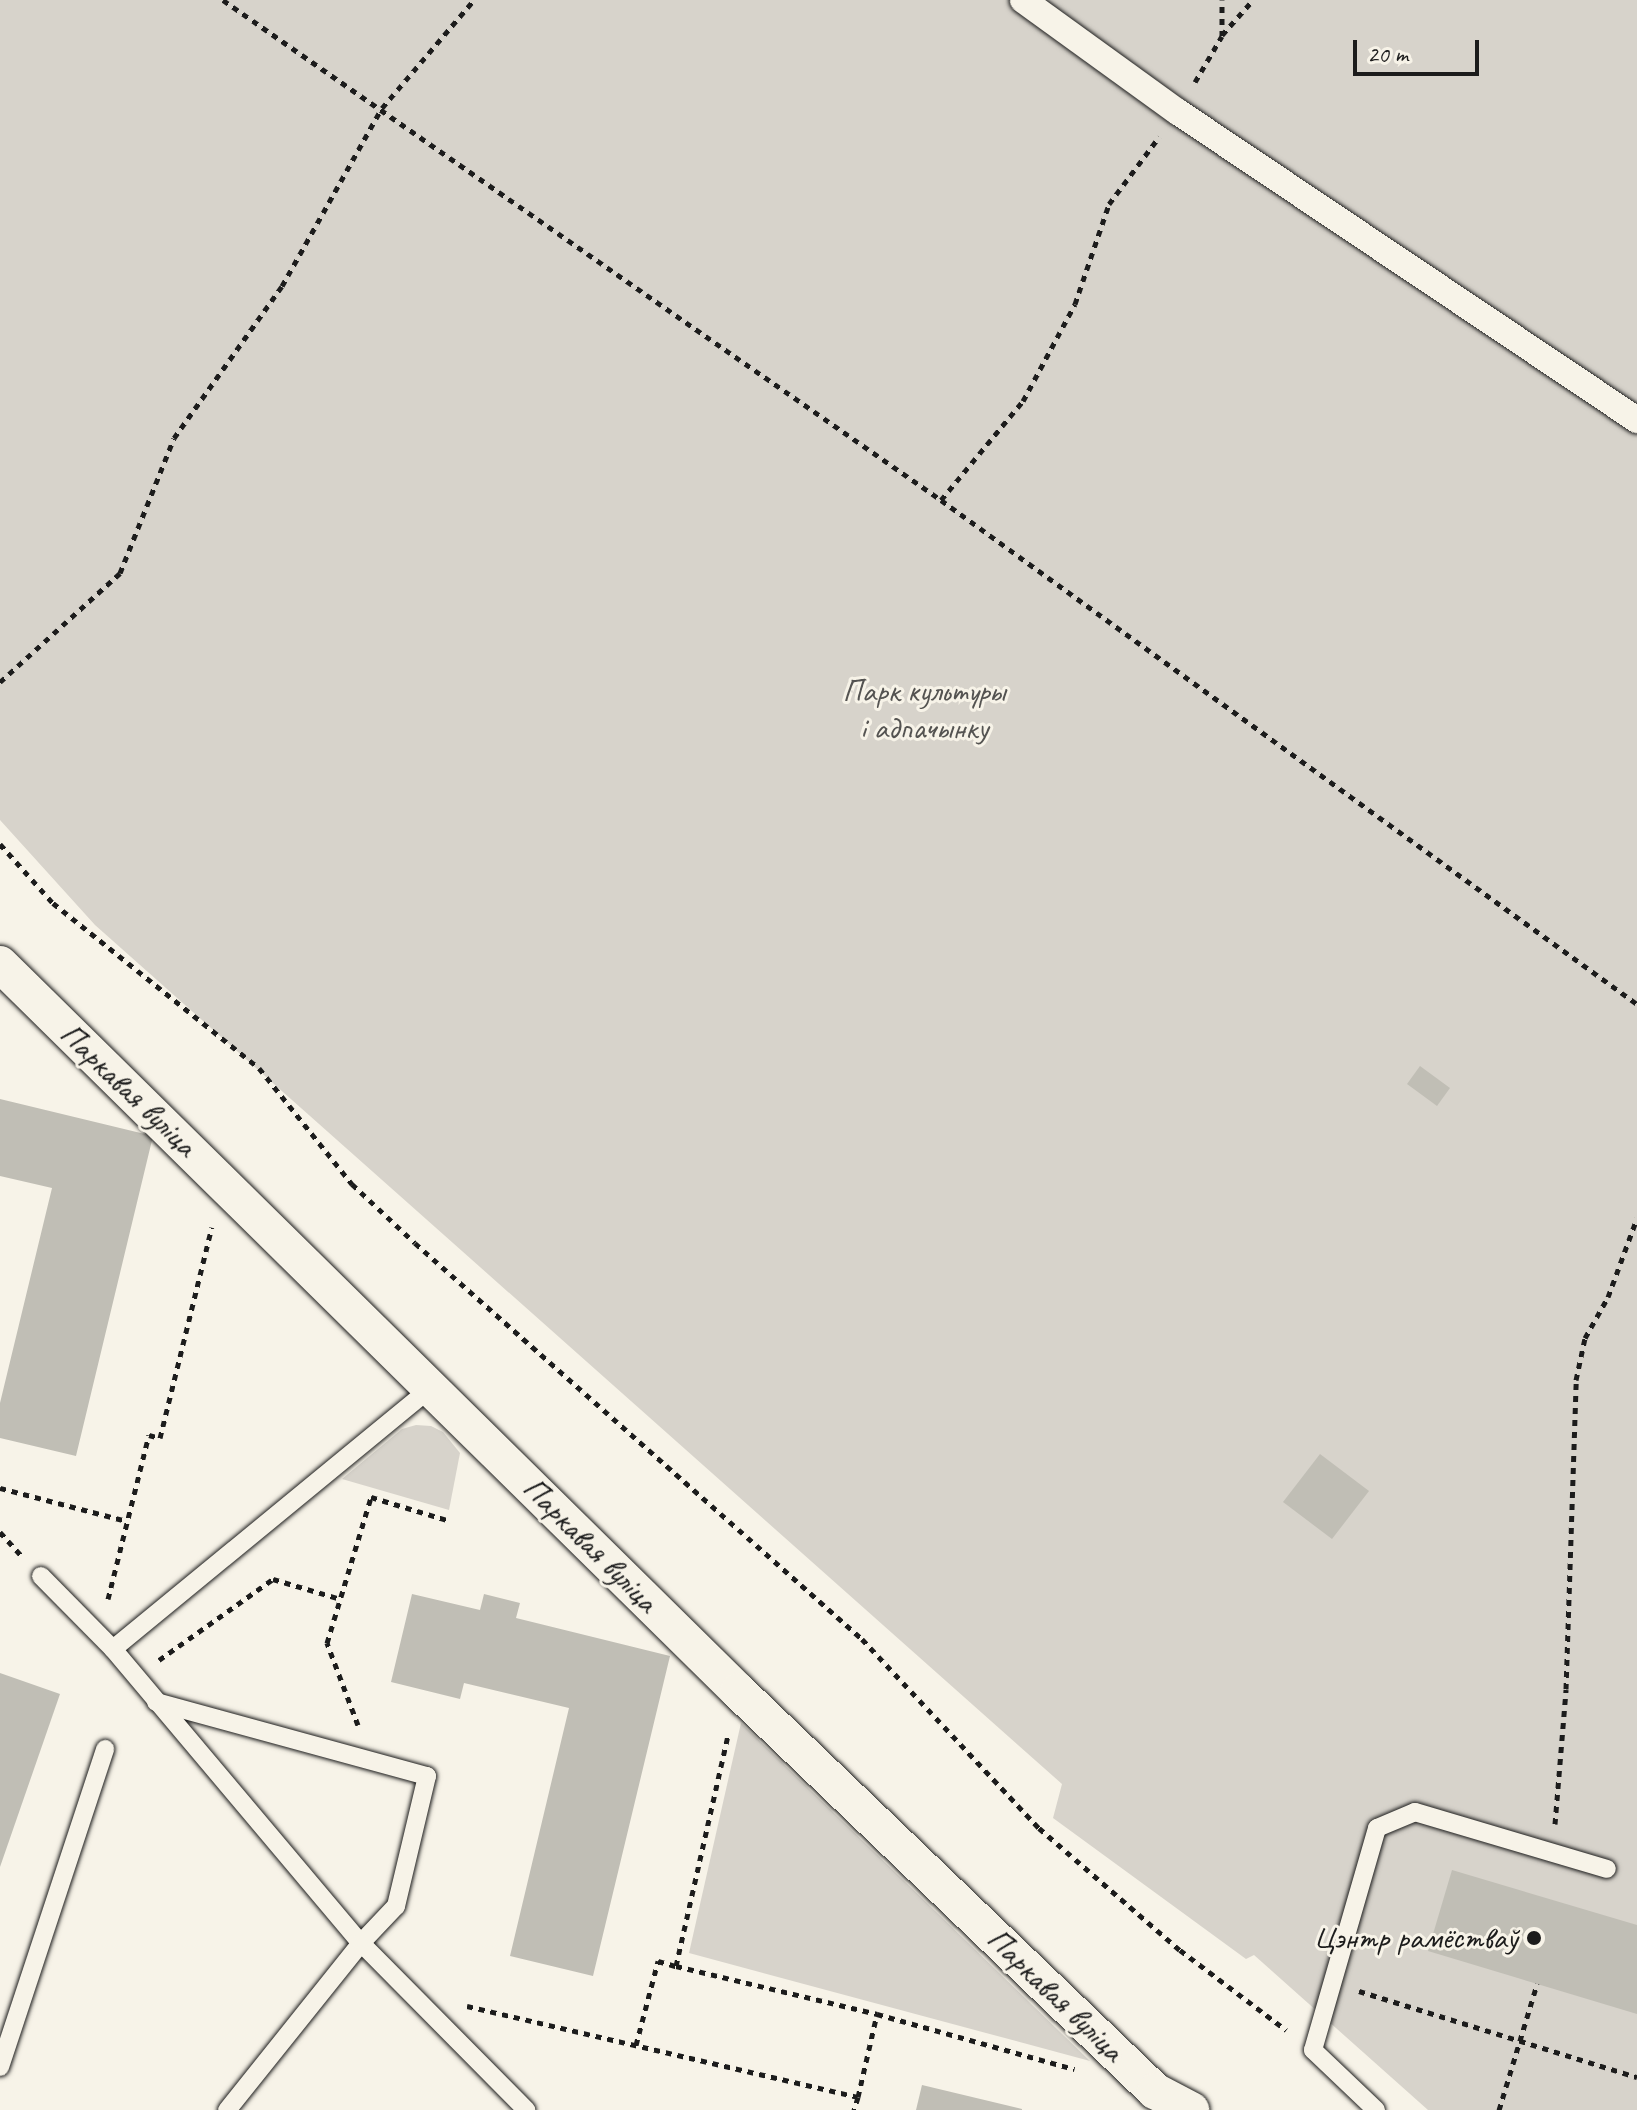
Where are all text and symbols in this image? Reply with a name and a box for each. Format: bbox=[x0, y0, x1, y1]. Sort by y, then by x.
scale bar bbox=[1357, 24, 1483, 74]
text: 20 m bbox=[1367, 39, 1408, 69]
park label: Парк культуры і адпачынку bbox=[843, 673, 1005, 748]
street label: Паркавая вуліца bbox=[52, 1015, 204, 1165]
street label: Паркавая вуліца bbox=[514, 1469, 666, 1621]
place label: Цэнтр рамёстваў bbox=[1313, 1919, 1518, 1957]
street label: Паркавая вуліца bbox=[979, 1920, 1131, 2070]
marker: Цэнтр рамёстваў bbox=[1525, 1929, 1543, 1947]

